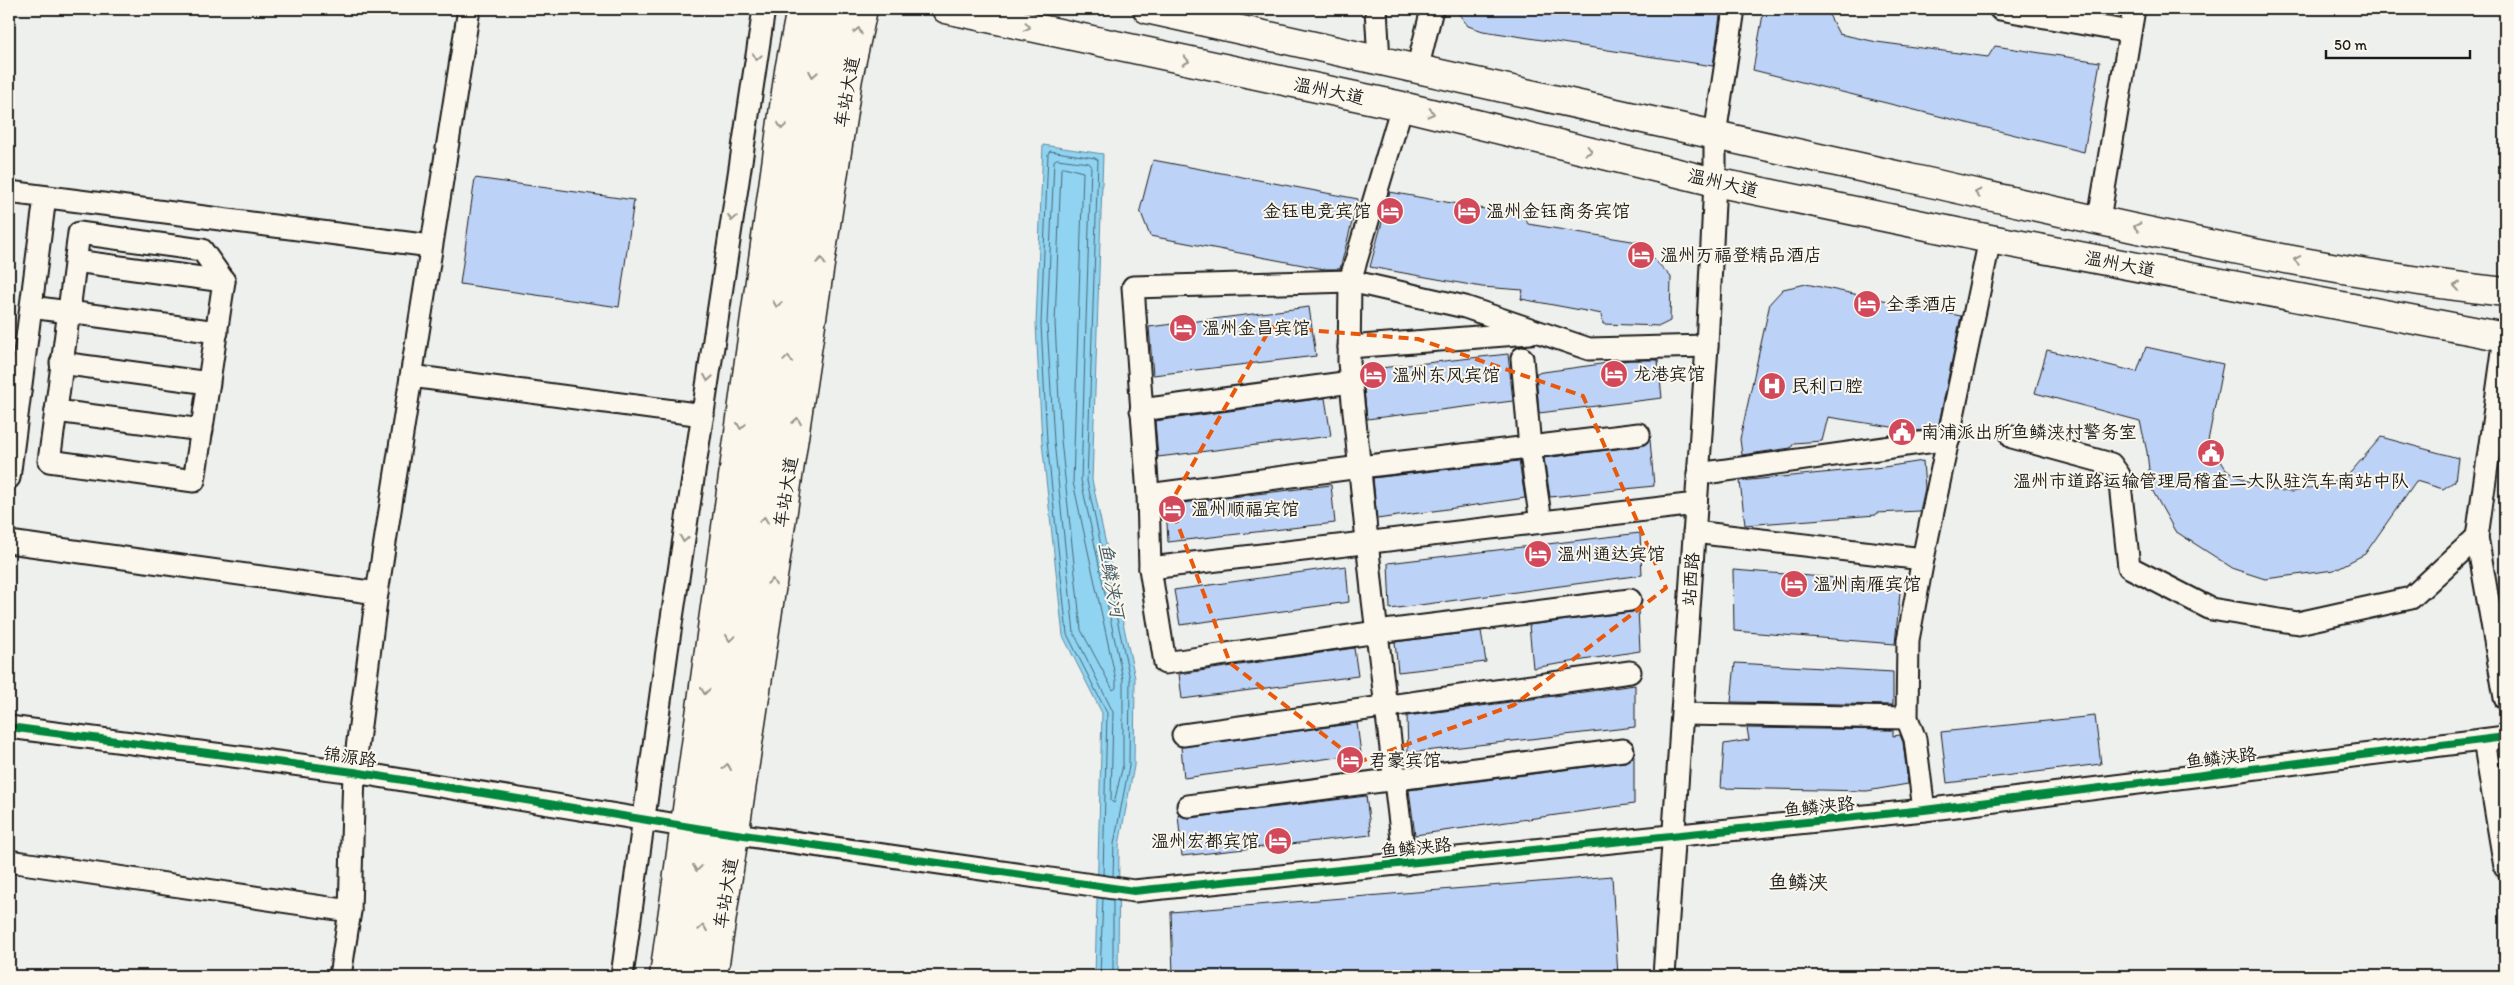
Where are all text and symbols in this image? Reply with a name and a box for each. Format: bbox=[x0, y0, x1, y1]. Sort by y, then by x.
one-way arrow bbox=[1023, 21, 1032, 32]
one-way arrow bbox=[852, 27, 863, 36]
scale bar bbox=[2326, 28, 2470, 60]
text: 50 m bbox=[2334, 36, 2367, 54]
one-way arrow bbox=[752, 53, 762, 61]
street label: 车站大道 bbox=[830, 55, 864, 129]
one-way arrow bbox=[1182, 55, 1191, 66]
one-way arrow bbox=[808, 70, 818, 78]
street label: 温州大道 bbox=[1291, 73, 1367, 109]
one-way arrow bbox=[1426, 107, 1435, 118]
one-way arrow bbox=[777, 121, 787, 130]
one-way arrow bbox=[1584, 145, 1593, 156]
street label: 温州大道 bbox=[1685, 164, 1761, 202]
one-way arrow bbox=[1974, 188, 1983, 199]
hotel icon: 金钰电竞宾馆 bbox=[1375, 196, 1405, 226]
hotel icon: 温州金钰商务宾馆 bbox=[1452, 196, 1482, 226]
place label: 金钰电竞宾馆 bbox=[1263, 200, 1371, 222]
place label: 温州金钰商务宾馆 bbox=[1486, 200, 1630, 222]
one-way arrow bbox=[728, 213, 738, 222]
one-way arrow bbox=[2133, 222, 2142, 233]
hotel icon: 温州万福登精品酒店 bbox=[1626, 240, 1656, 270]
place label: 温州万福登精品酒店 bbox=[1660, 244, 1822, 266]
street label: 温州大道 bbox=[2083, 246, 2157, 282]
one-way arrow bbox=[2292, 255, 2301, 265]
one-way arrow bbox=[815, 256, 825, 265]
one-way arrow bbox=[2453, 281, 2461, 291]
hotel icon: 全季酒店 bbox=[1852, 289, 1882, 319]
place label: 全季酒店 bbox=[1886, 293, 1958, 315]
one-way arrow bbox=[772, 300, 783, 308]
hotel icon: 温州金昌宾馆 bbox=[1168, 313, 1198, 343]
place label: 温州金昌宾馆 bbox=[1202, 317, 1310, 339]
one-way arrow bbox=[782, 355, 792, 364]
hotel icon: 龙港宾馆 bbox=[1599, 359, 1629, 389]
hotel icon: 温州东风宾馆 bbox=[1358, 360, 1388, 390]
place label: 龙港宾馆 bbox=[1633, 363, 1705, 385]
place label: 温州东风宾馆 bbox=[1392, 364, 1500, 386]
hospital icon: 民利口腔 bbox=[1757, 371, 1787, 401]
one-way arrow bbox=[704, 374, 714, 383]
place label: 民利口腔 bbox=[1791, 375, 1863, 397]
one-way arrow bbox=[791, 417, 801, 426]
public building icon: 南浦派出所鱼鳞浃村警务室 bbox=[1887, 417, 1917, 447]
place label: 南浦派出所鱼鳞浃村警务室 bbox=[1921, 421, 2137, 443]
one-way arrow bbox=[736, 422, 747, 430]
public building icon: 温州市道路运输管理局稽查二大队驻汽车南站中队 bbox=[2196, 438, 2226, 468]
street label: 车站大道 bbox=[770, 455, 802, 529]
place label: 温州市道路运输管理局稽查二大队驻汽车南站中队 bbox=[2013, 470, 2409, 492]
hotel icon: 温州顺福宾馆 bbox=[1157, 494, 1187, 524]
place label: 温州顺福宾馆 bbox=[1191, 498, 1299, 520]
one-way arrow bbox=[758, 516, 769, 524]
one-way arrow bbox=[679, 535, 690, 543]
hotel icon: 温州通达宾馆 bbox=[1523, 539, 1553, 569]
water label: 鱼鳞浃河 bbox=[1094, 541, 1130, 622]
place label: 温州通达宾馆 bbox=[1557, 543, 1665, 565]
street label: 站西路 bbox=[1678, 551, 1704, 607]
hotel icon: 温州南雁宾馆 bbox=[1779, 569, 1809, 599]
place label: 温州南雁宾馆 bbox=[1813, 573, 1921, 595]
one-way arrow bbox=[767, 578, 777, 586]
one-way arrow bbox=[725, 634, 736, 642]
one-way arrow bbox=[700, 686, 710, 695]
street label: 锦源路 bbox=[322, 742, 378, 772]
street label: 鱼鳞浃路 bbox=[2184, 743, 2258, 773]
hotel icon: 君豪宾馆 bbox=[1335, 745, 1365, 775]
place label: 君豪宾馆 bbox=[1369, 749, 1441, 771]
one-way arrow bbox=[722, 763, 732, 772]
street label: 鱼鳞浃路 bbox=[1782, 792, 1856, 822]
hotel icon: 温州宏都宾馆 bbox=[1263, 826, 1293, 856]
place label: 温州宏都宾馆 bbox=[1151, 830, 1259, 852]
street label: 鱼鳞浃路 bbox=[1379, 833, 1453, 863]
street label: 车站大道 bbox=[710, 856, 742, 930]
one-way arrow bbox=[692, 864, 702, 872]
district label: 鱼鳞浃 bbox=[1768, 870, 1828, 894]
one-way arrow bbox=[698, 924, 708, 932]

